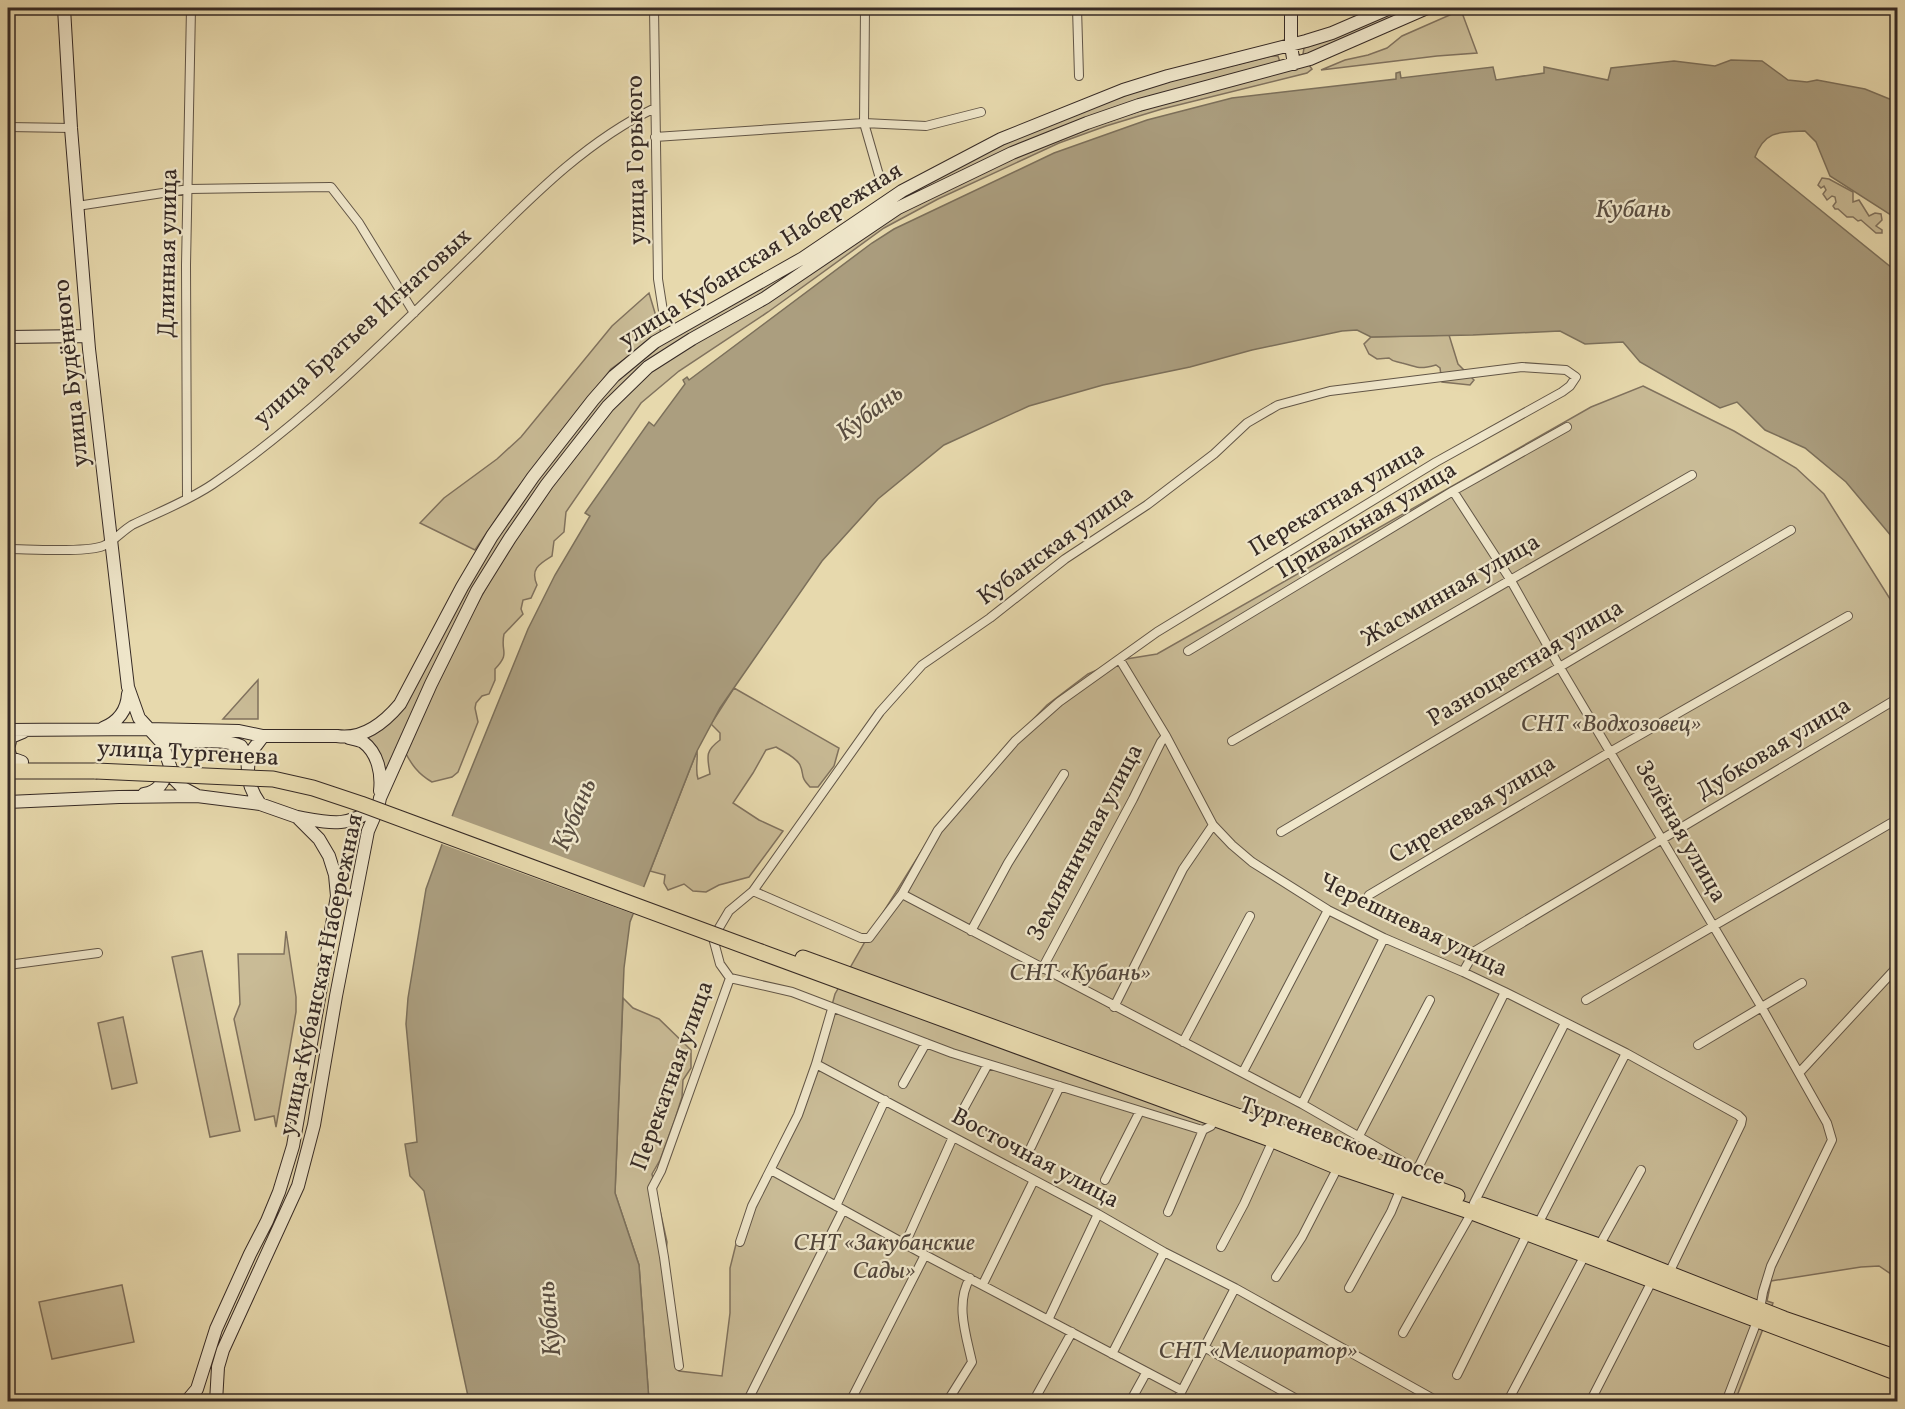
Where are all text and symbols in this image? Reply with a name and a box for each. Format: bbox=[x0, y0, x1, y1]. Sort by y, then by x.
street label: улица Горького bbox=[619, 75, 655, 245]
street label: улица Кубанская Набережная bbox=[613, 155, 909, 357]
street label: Длинная улица bbox=[151, 168, 187, 338]
water label: Кубань bbox=[1595, 192, 1671, 228]
street label: улица Братьев Игнатовых bbox=[246, 221, 480, 435]
street label: улица Будённого bbox=[45, 277, 99, 469]
water label: Кубань bbox=[829, 376, 911, 450]
street label: Перекатная улица bbox=[1243, 434, 1431, 566]
street label: Привальная улица bbox=[1270, 454, 1464, 588]
street label: Кубанская улица bbox=[971, 478, 1141, 614]
street label: Жасминная улица bbox=[1355, 526, 1547, 656]
street label: Разноцветная улица bbox=[1421, 592, 1631, 736]
street label: Дубковая улица bbox=[1690, 689, 1858, 809]
park label: СНТ «Водхозовец» bbox=[1521, 708, 1701, 742]
street label: улица Тургенева bbox=[96, 732, 280, 776]
street label: Земляничная улица bbox=[1020, 738, 1152, 948]
street label: Сиреневая улица bbox=[1383, 747, 1563, 873]
street label: Зелёная улица bbox=[1625, 754, 1735, 910]
water label: Кубань bbox=[544, 773, 607, 857]
street label: улица Кубанская Набережная bbox=[271, 811, 373, 1139]
street label: Черешневая улица bbox=[1313, 865, 1513, 987]
park label: СНТ «Кубань» bbox=[1009, 957, 1151, 991]
street label: Перекатная улица bbox=[623, 976, 723, 1176]
street label: Тургеневское шоссе bbox=[1234, 1089, 1450, 1195]
street label: Восточная улица bbox=[945, 1100, 1125, 1218]
park label: СНТ «Закубанские Сады» bbox=[793, 1227, 975, 1289]
water label: Кубань bbox=[529, 1279, 571, 1358]
park label: СНТ «Мелиоратор» bbox=[1158, 1335, 1358, 1369]

